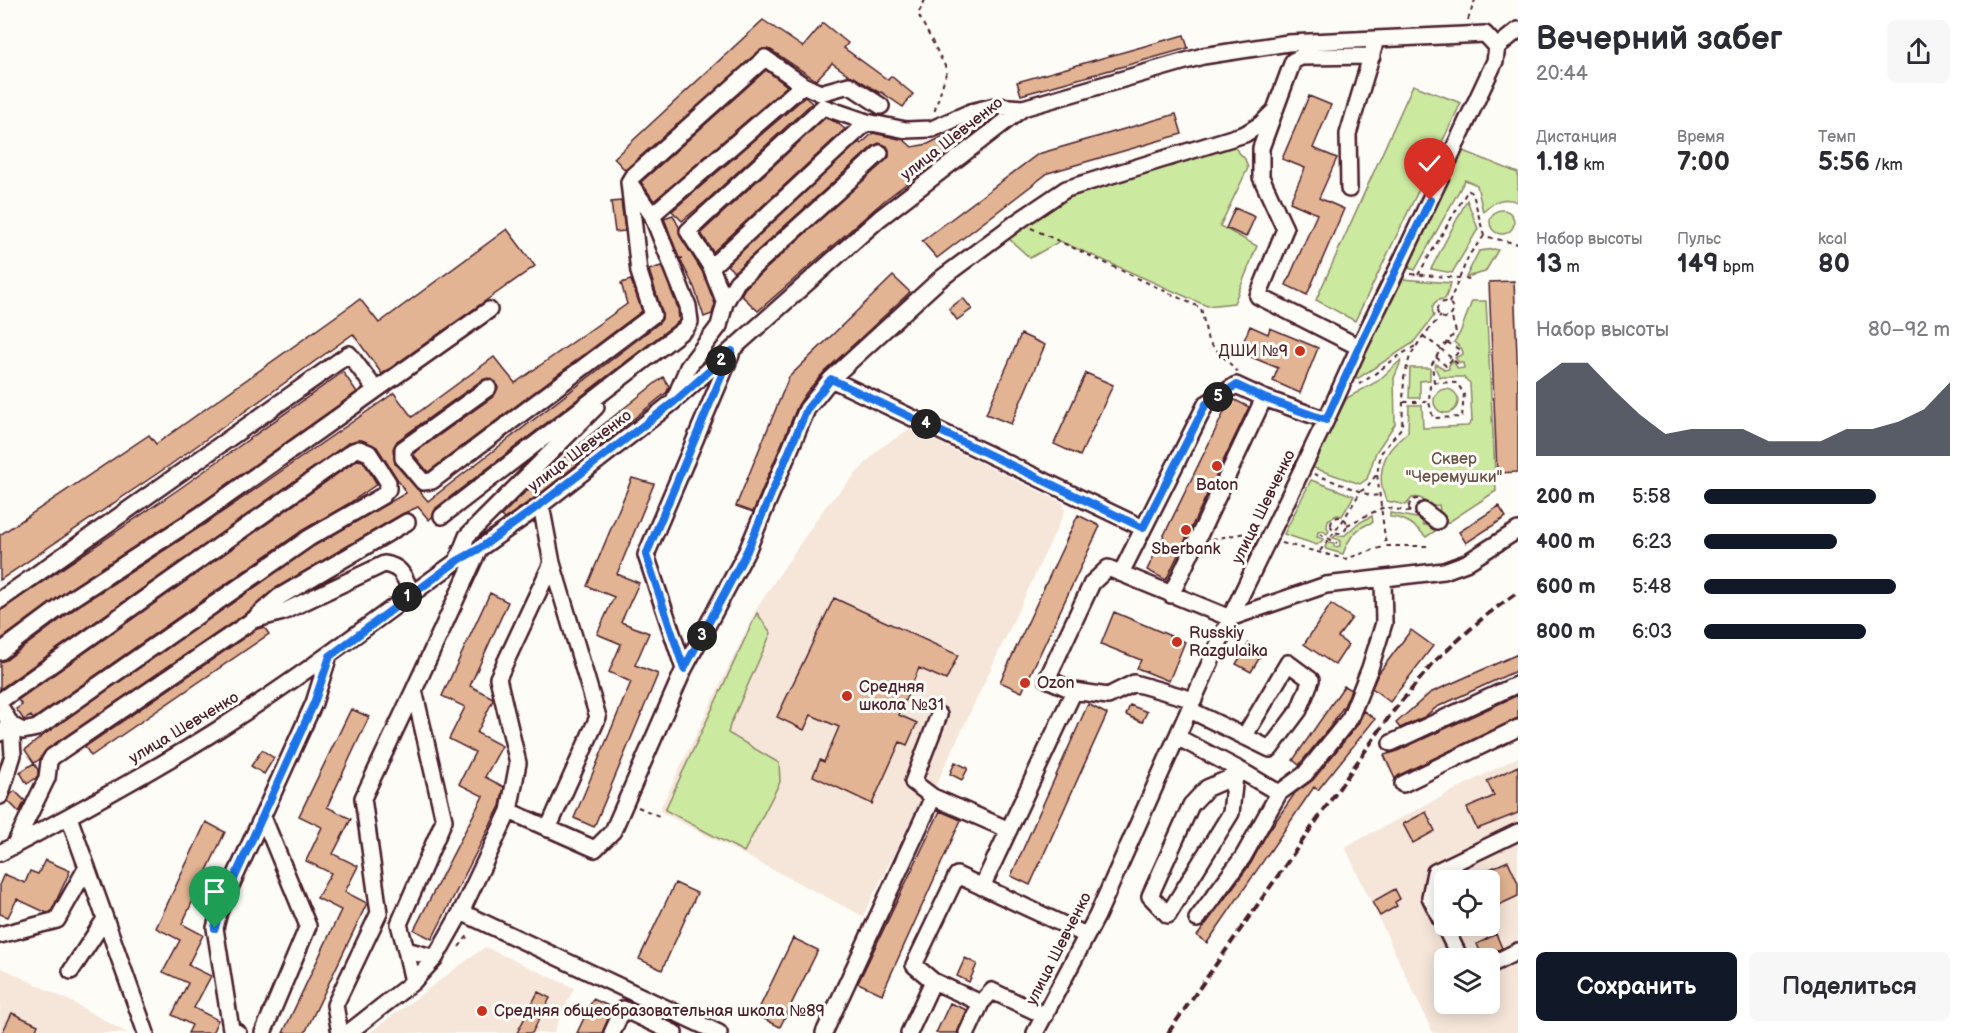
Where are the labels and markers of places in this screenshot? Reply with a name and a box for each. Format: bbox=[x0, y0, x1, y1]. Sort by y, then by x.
pin bbox=[1404, 138, 1455, 200]
place label: ДШИ №9 bbox=[1219, 342, 1288, 361]
marker: ДШИ №9 bbox=[1293, 344, 1307, 358]
pin: 2 bbox=[706, 346, 736, 376]
pin: 5 bbox=[1203, 382, 1233, 412]
pin: 4 bbox=[911, 409, 941, 439]
marker: Baton bbox=[1210, 459, 1224, 473]
place label: Baton bbox=[1196, 476, 1238, 495]
marker: Sberbank bbox=[1179, 523, 1193, 537]
place label: Sberbank bbox=[1152, 540, 1221, 559]
pin: 1 bbox=[392, 582, 422, 612]
pin: 3 bbox=[687, 621, 717, 651]
place label: Russkiy Razgulaika bbox=[1189, 624, 1268, 661]
marker: Russkiy Razgulaika bbox=[1170, 635, 1184, 649]
place label: Ozon bbox=[1037, 674, 1075, 693]
marker: Ozon bbox=[1018, 676, 1032, 690]
place label: Средняя школа №31 bbox=[859, 678, 944, 715]
marker: Средняя школа №31 bbox=[840, 689, 854, 703]
pin bbox=[189, 866, 240, 928]
place label: Средняя общеобразовательная школа №89 bbox=[494, 1002, 825, 1021]
marker: Средняя общеобразовательная школа №89 bbox=[475, 1004, 489, 1018]

